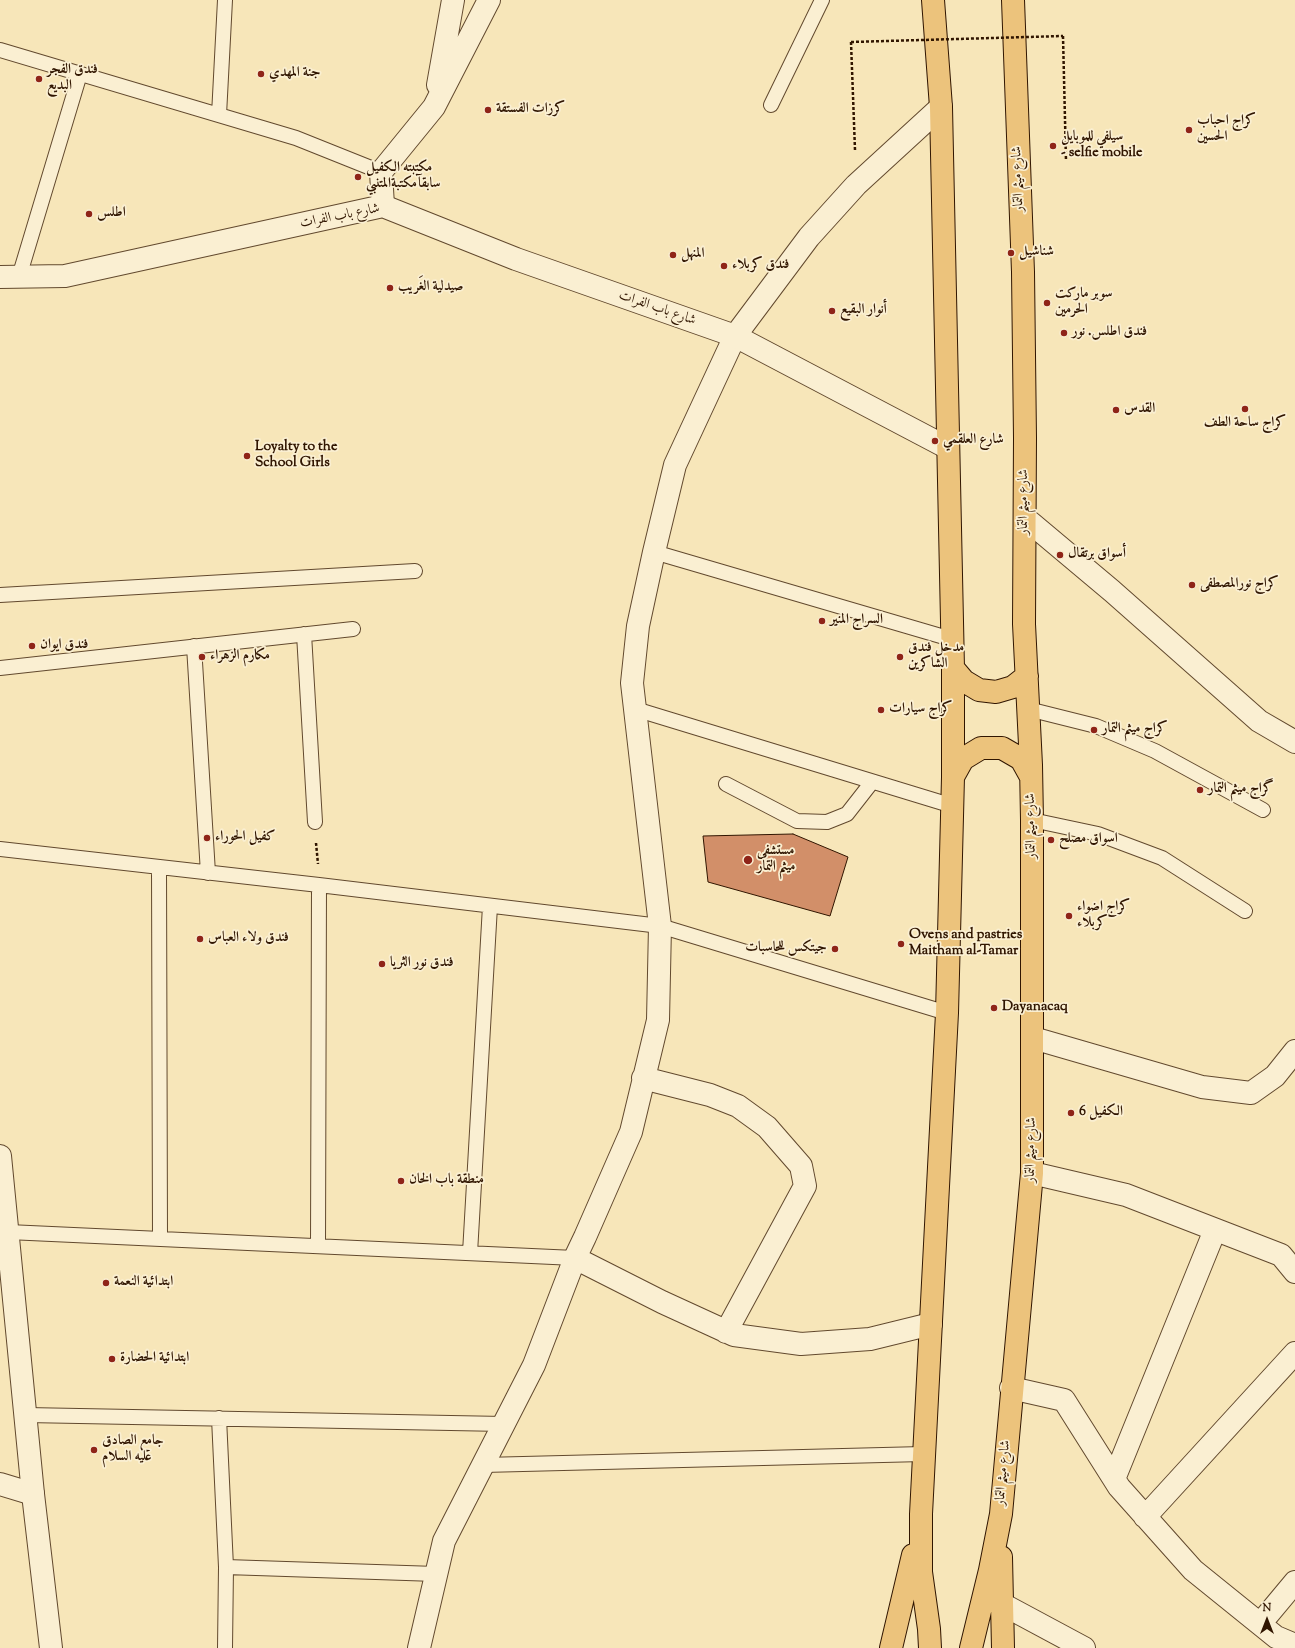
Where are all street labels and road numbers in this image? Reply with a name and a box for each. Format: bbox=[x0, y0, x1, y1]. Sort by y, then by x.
street label: شارع ميثم التمار bbox=[1009, 146, 1029, 212]
street label: شارع باب الفرات bbox=[299, 201, 381, 233]
street label: شارع باب الفرات bbox=[616, 288, 698, 330]
street label: شارع ميثم التمار bbox=[1017, 469, 1033, 535]
street label: شارع ميثم التمار bbox=[1023, 793, 1041, 859]
street label: شارع ميثم التمار bbox=[1023, 1117, 1041, 1183]
street label: شارع ميثم التمار bbox=[993, 1439, 1015, 1507]

